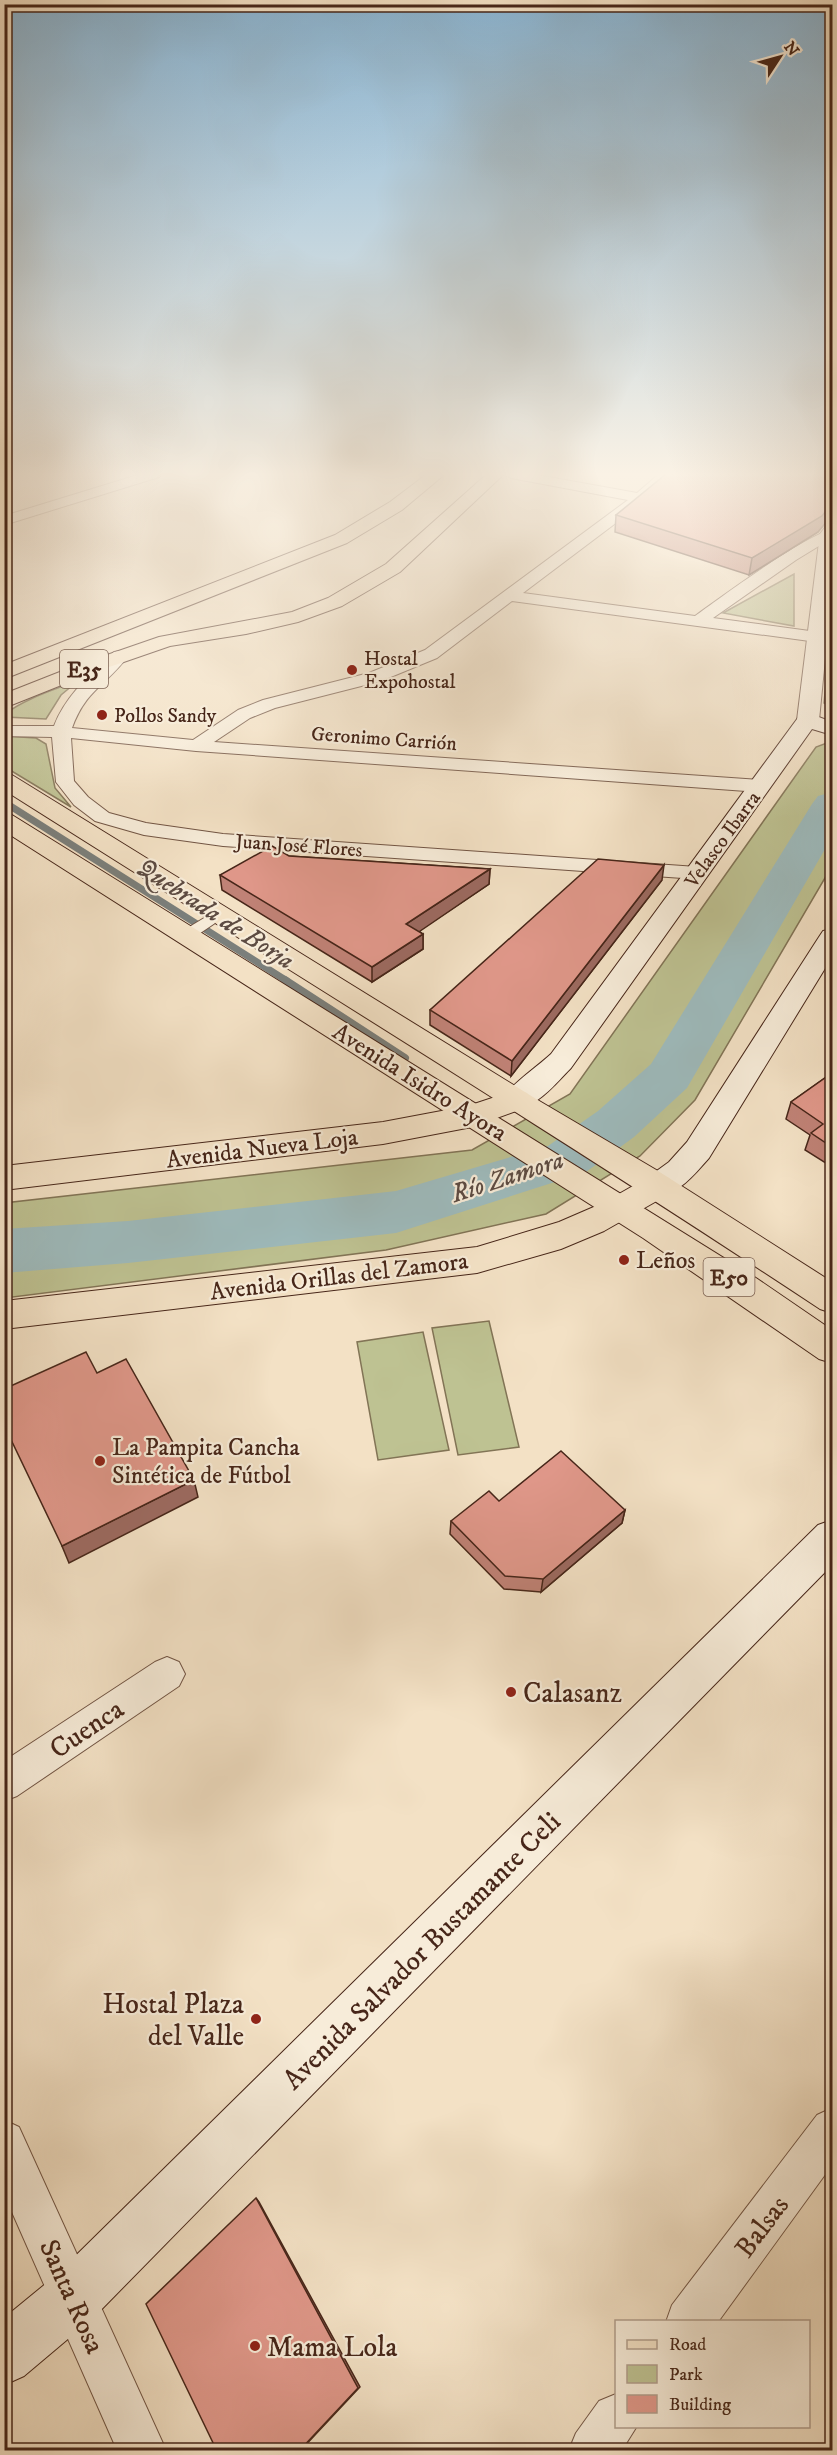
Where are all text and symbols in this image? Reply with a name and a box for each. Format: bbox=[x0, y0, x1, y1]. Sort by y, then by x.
north arrow bbox=[750, 27, 810, 87]
text: N bbox=[779, 38, 803, 60]
place label: Hostal Expohostal bbox=[364, 647, 455, 695]
road number: E35 bbox=[60, 650, 108, 688]
marker: Hostal Expohostal bbox=[345, 663, 359, 677]
place label: Pollos Sandy bbox=[114, 704, 217, 729]
marker: Pollos Sandy bbox=[95, 708, 109, 722]
street label: Geronimo Carrión bbox=[310, 722, 458, 757]
street label: Velasco Ibarra bbox=[679, 786, 767, 894]
street label: Juan José Flores bbox=[233, 829, 364, 863]
water label: Quebrada de Borja bbox=[130, 851, 300, 977]
street label: Avenida Isidro Ayora bbox=[327, 1017, 513, 1149]
street label: Avenida Nueva Loja bbox=[165, 1122, 360, 1176]
water label: Río Zamora bbox=[446, 1144, 568, 1211]
street label: Avenida Orillas del Zamora bbox=[208, 1246, 471, 1308]
place label: Leños bbox=[636, 1246, 695, 1276]
marker: Leños bbox=[617, 1253, 631, 1267]
road number: E50 bbox=[704, 1258, 754, 1296]
place label: La Pampita Cancha Sintética de Fútbol bbox=[112, 1433, 301, 1491]
marker: La Pampita Cancha Sintética de Fútbol bbox=[93, 1454, 107, 1468]
place label: Calasanz bbox=[523, 1676, 622, 1711]
marker: Calasanz bbox=[504, 1685, 518, 1699]
street label: Cuenca bbox=[43, 1692, 131, 1767]
street label: Avenida Salvador Bustamante Celi bbox=[276, 1805, 568, 2097]
place label: Hostal Plaza del Valle bbox=[102, 1987, 244, 2054]
marker: Hostal Plaza del Valle bbox=[249, 2012, 263, 2026]
street label: Balsas bbox=[728, 2189, 797, 2265]
street label: Santa Rosa bbox=[31, 2234, 112, 2359]
legend bbox=[615, 2320, 810, 2428]
place label: Mama Lola bbox=[267, 2330, 398, 2365]
text: Road bbox=[669, 2334, 706, 2356]
marker: Mama Lola bbox=[248, 2339, 262, 2353]
text: Park bbox=[669, 2364, 703, 2386]
text: Building bbox=[669, 2394, 731, 2416]

